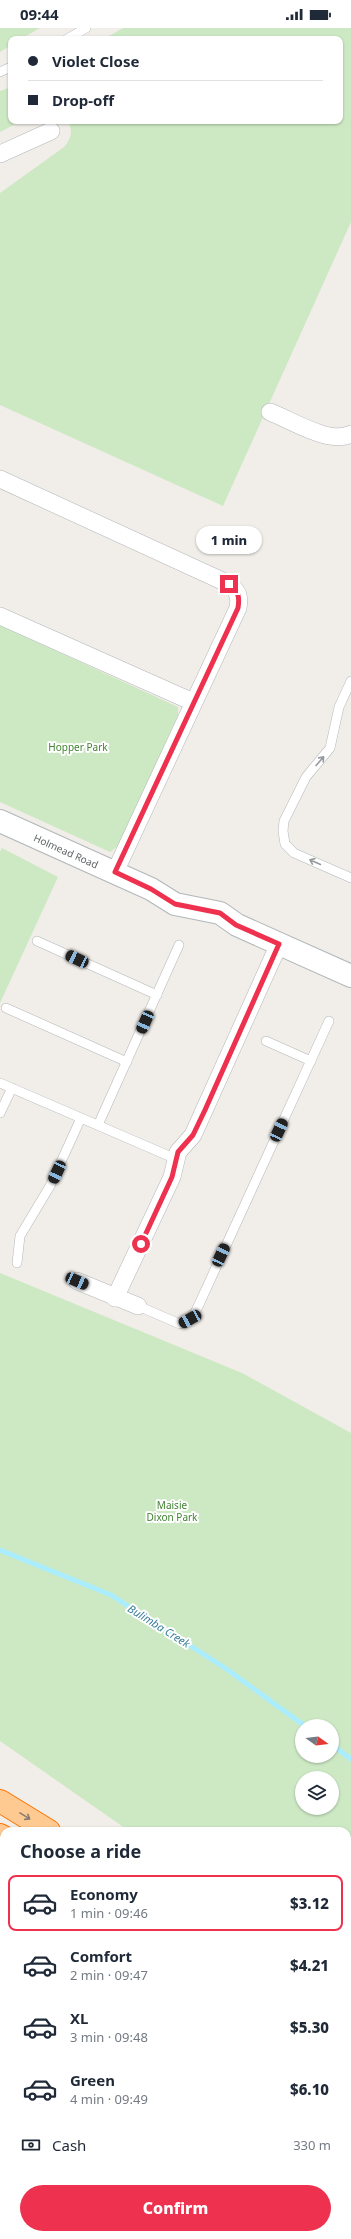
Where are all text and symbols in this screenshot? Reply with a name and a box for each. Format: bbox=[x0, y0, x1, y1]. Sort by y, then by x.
text: 09:44 bbox=[20, 4, 59, 24]
text: Violet Close bbox=[52, 51, 139, 71]
text: Drop-off bbox=[52, 90, 114, 110]
callout: 1 min bbox=[196, 526, 262, 554]
text: 1 min bbox=[211, 531, 247, 549]
route end bbox=[220, 575, 238, 593]
park label: Hopper Park bbox=[48, 740, 108, 754]
one-way arrow bbox=[315, 756, 324, 766]
street label: Holmead Road bbox=[31, 830, 101, 872]
one-way arrow bbox=[310, 858, 322, 865]
car bbox=[64, 948, 90, 970]
car bbox=[135, 1009, 155, 1035]
car bbox=[268, 1117, 290, 1143]
car bbox=[46, 1159, 68, 1185]
route start bbox=[132, 1235, 150, 1253]
car bbox=[210, 1242, 232, 1268]
car bbox=[64, 1271, 90, 1291]
car bbox=[177, 1308, 203, 1330]
park label: Maisie Dixon Park bbox=[147, 1498, 198, 1524]
water label: Bulimba Creek bbox=[125, 1600, 194, 1651]
north arrow bbox=[295, 1719, 339, 1763]
map controls bbox=[295, 1719, 339, 1815]
button: layers bbox=[295, 1771, 339, 1815]
one-way arrow bbox=[19, 1812, 30, 1820]
text: Choose a ride bbox=[20, 1839, 141, 1863]
text: Economy bbox=[70, 1884, 138, 1904]
icon: car bbox=[22, 1885, 58, 1921]
text: $3.12 bbox=[290, 1893, 329, 1913]
text: 1 min · 09:46 bbox=[70, 1904, 148, 1922]
text: Comfort bbox=[70, 1946, 132, 1966]
icon: car bbox=[22, 1947, 58, 1983]
text: $4.21 bbox=[290, 1955, 329, 1975]
text: 2 min · 09:47 bbox=[70, 1966, 148, 1984]
text: XL bbox=[70, 2008, 88, 2028]
icon: car bbox=[22, 2009, 58, 2045]
text: $5.30 bbox=[290, 2017, 329, 2037]
text: 3 min · 09:48 bbox=[70, 2028, 148, 2046]
text: Green bbox=[70, 2070, 115, 2090]
icon: car bbox=[22, 2071, 58, 2107]
text: $6.10 bbox=[290, 2079, 329, 2099]
text: 4 min · 09:49 bbox=[70, 2090, 148, 2108]
icon: cash bbox=[20, 2134, 42, 2156]
text: Cash bbox=[52, 2135, 86, 2155]
text: 330 m bbox=[293, 2136, 331, 2154]
button: Confirm bbox=[20, 2185, 331, 2231]

